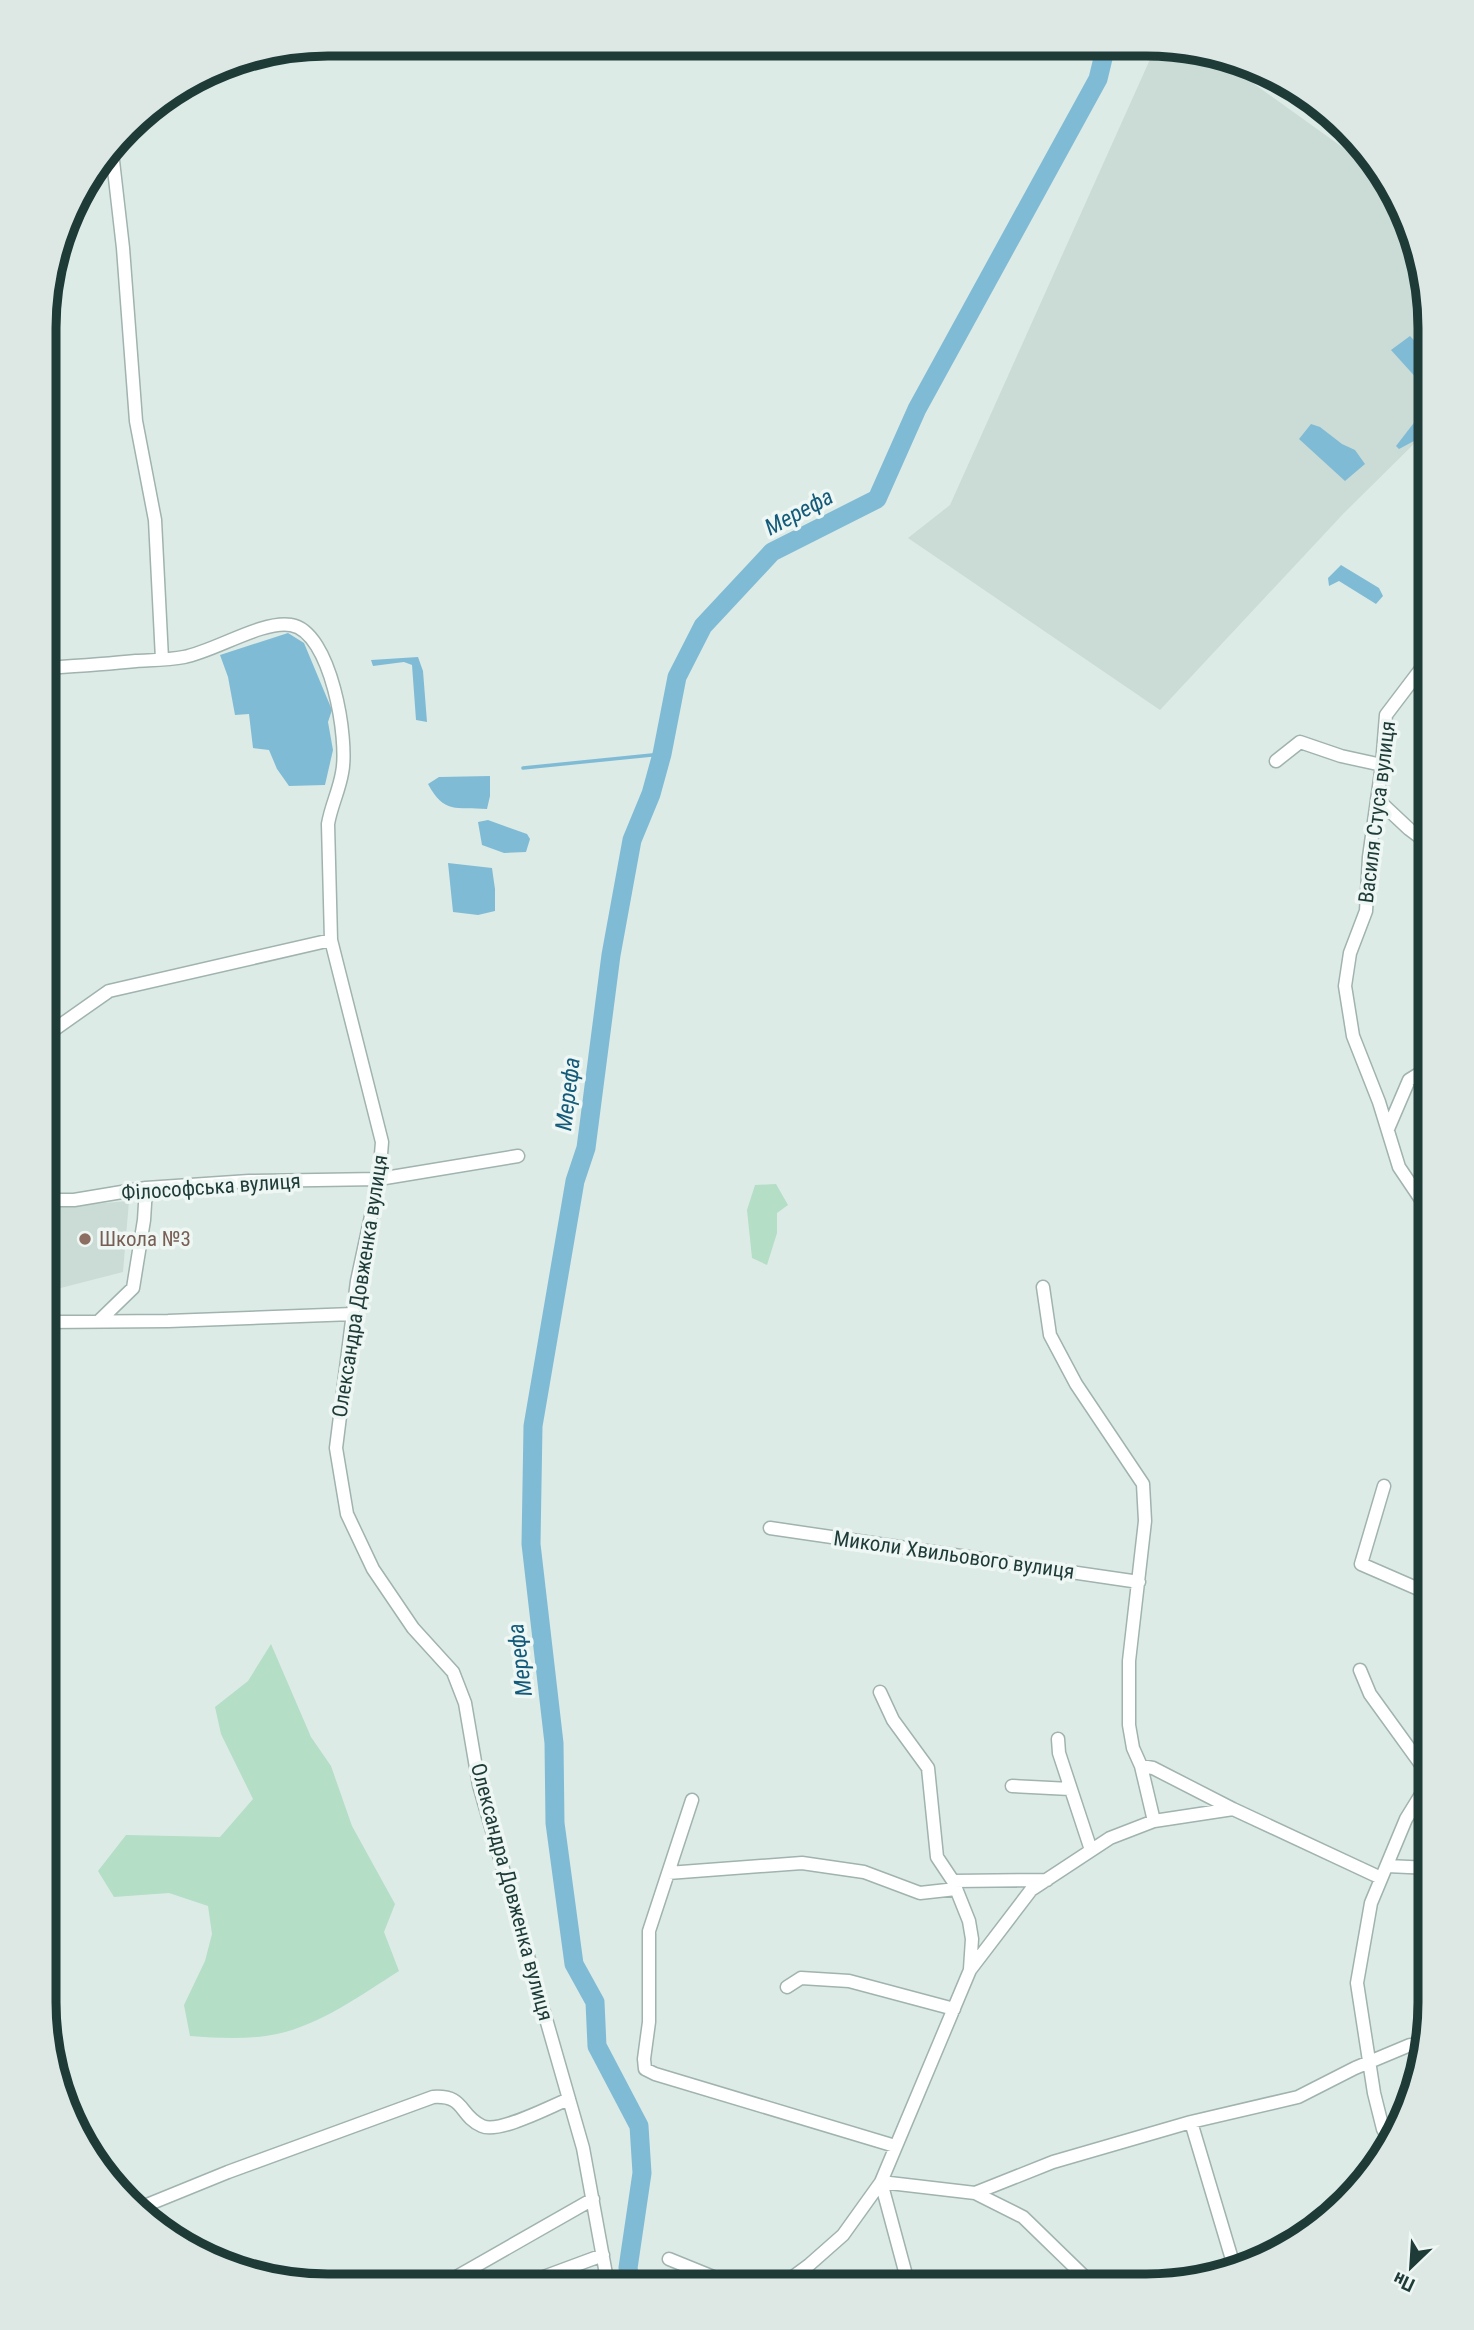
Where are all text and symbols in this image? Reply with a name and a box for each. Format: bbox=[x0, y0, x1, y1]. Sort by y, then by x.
water label: Мерефа bbox=[760, 483, 838, 541]
street label: Василя Стуса вулиця bbox=[1354, 720, 1400, 904]
water label: Мерефа bbox=[550, 1056, 586, 1132]
street label: Олександра Довженка вулиця bbox=[327, 1153, 393, 1419]
street label: Філософська вулиця bbox=[120, 1169, 302, 1205]
place label: Школа №3 bbox=[99, 1227, 191, 1251]
marker: Школа №3 bbox=[77, 1231, 93, 1247]
street label: Миколи Хвильового вулиця bbox=[832, 1526, 1076, 1584]
water label: Мерефа bbox=[502, 1622, 538, 1698]
street label: Олександра Довженка вулиця bbox=[466, 1761, 558, 2023]
north arrow bbox=[1376, 2232, 1446, 2302]
text: Пн bbox=[1390, 2267, 1418, 2297]

